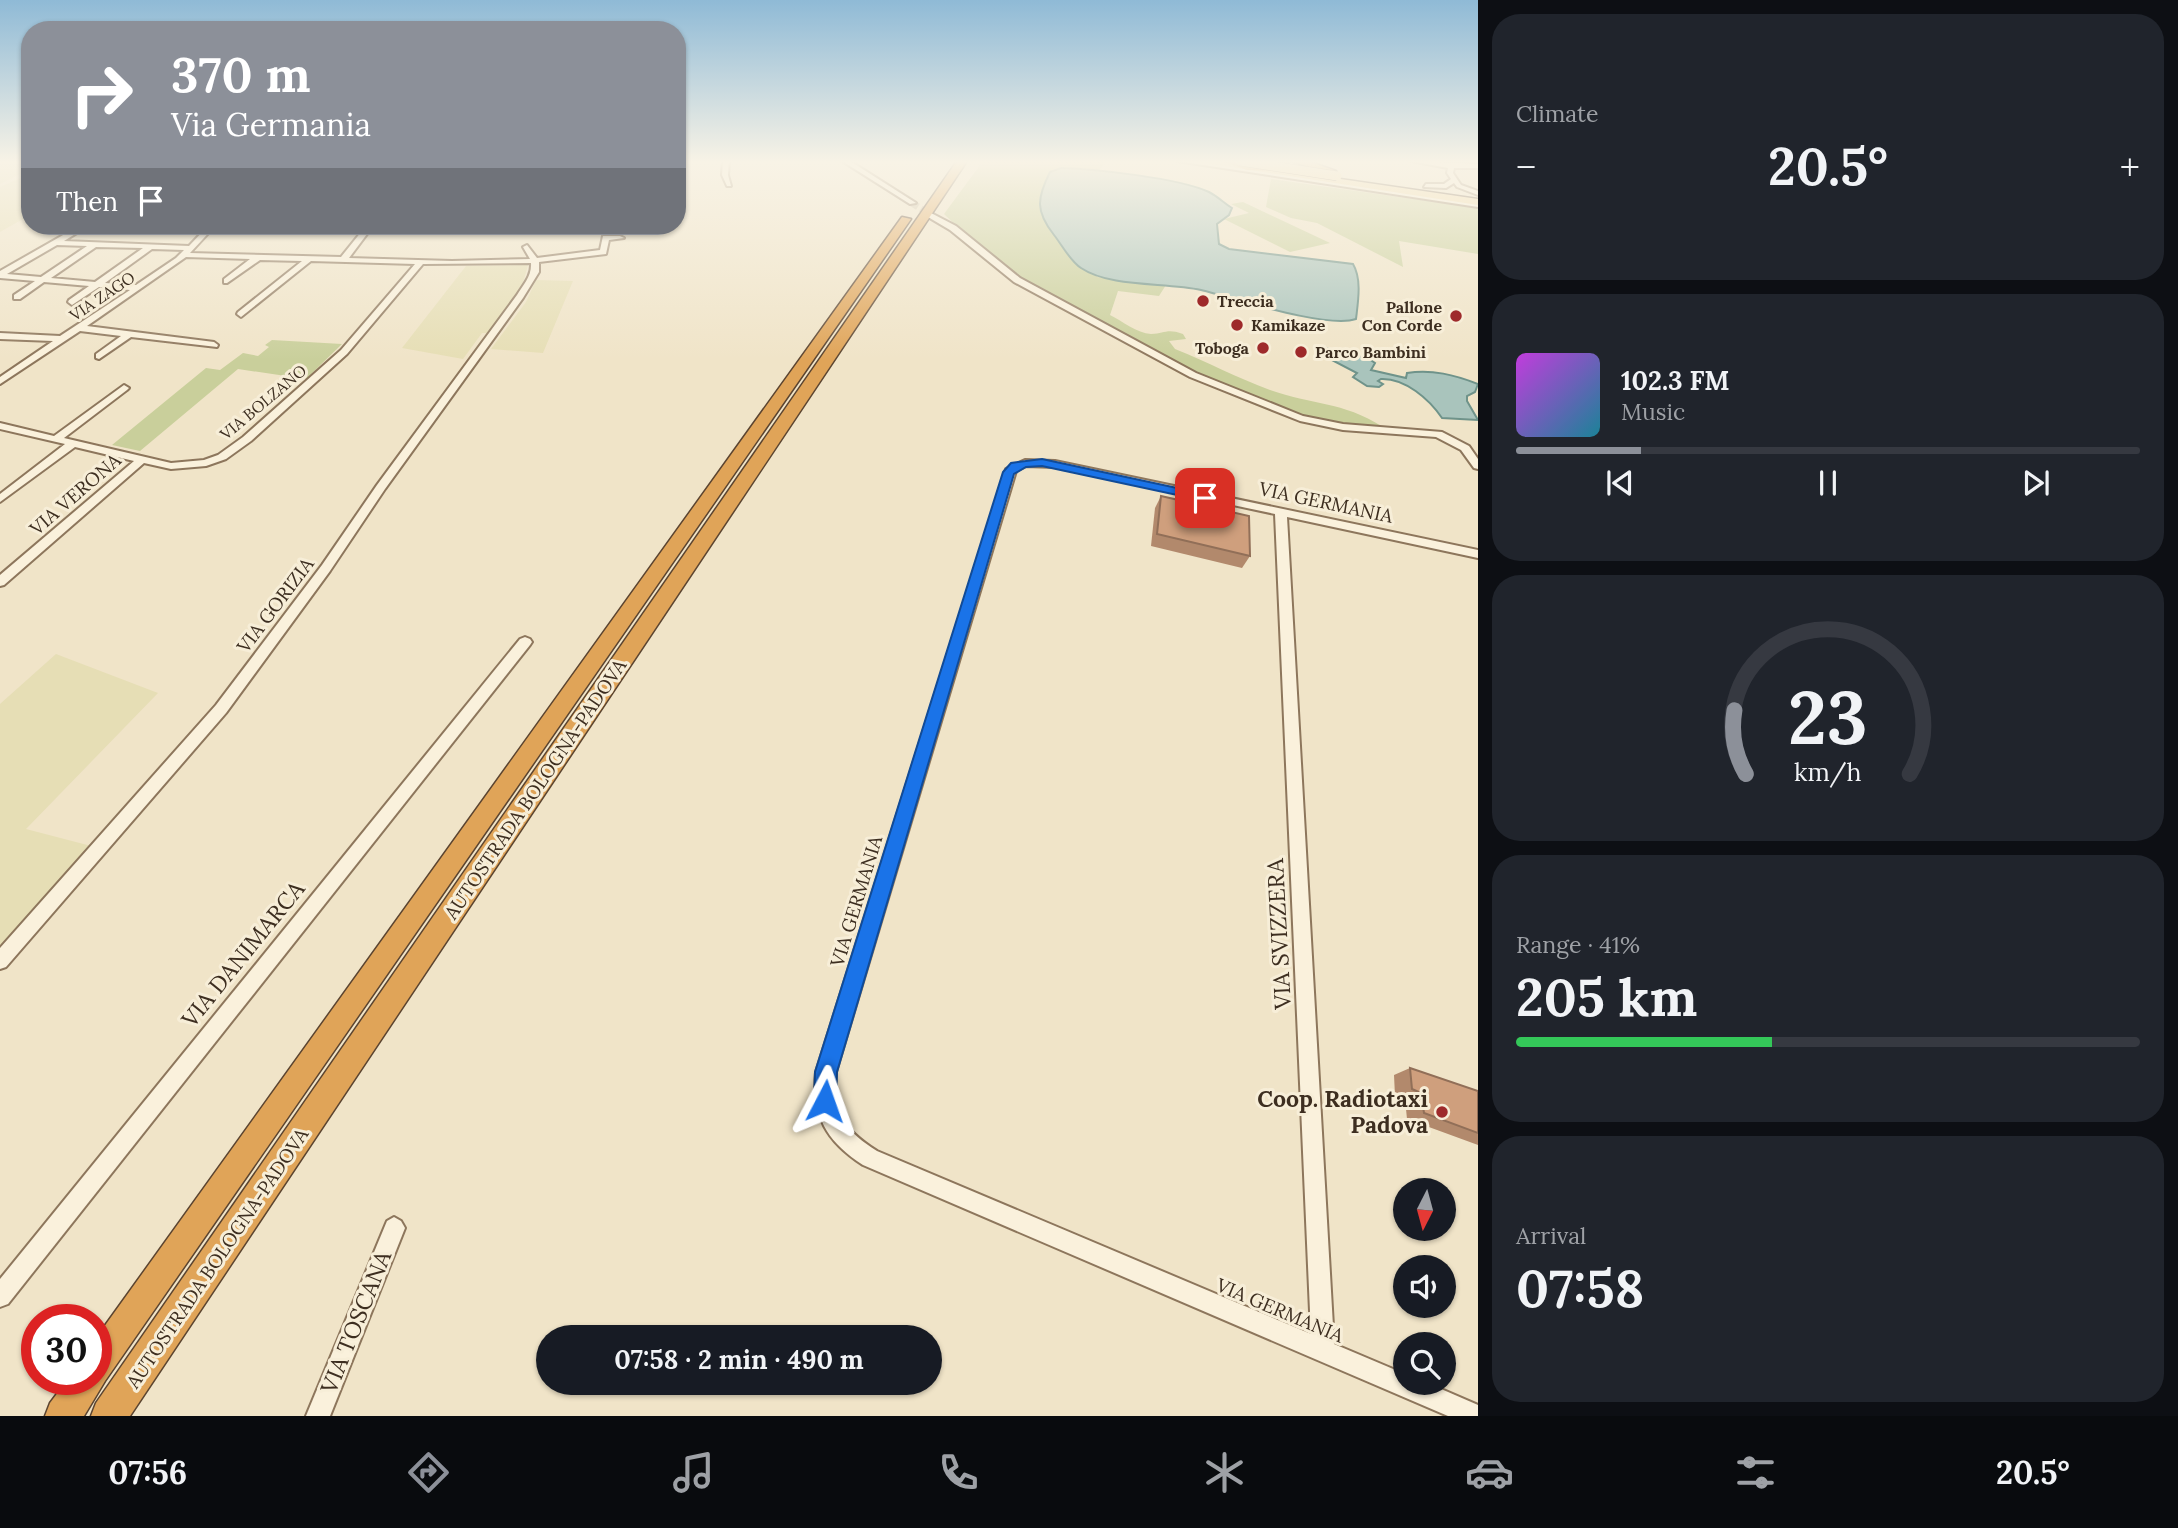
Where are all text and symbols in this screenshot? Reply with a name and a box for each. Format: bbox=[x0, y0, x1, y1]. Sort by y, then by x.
text: 370 m bbox=[171, 43, 311, 105]
icon: right bbox=[56, 49, 147, 140]
text: Climate bbox=[1516, 99, 1598, 128]
text: Via Germania bbox=[171, 104, 371, 145]
text: 20.5° bbox=[1768, 133, 1888, 199]
text: − bbox=[1516, 143, 1536, 191]
text: + bbox=[2120, 143, 2140, 191]
icon: arrive bbox=[132, 182, 170, 220]
text: Then bbox=[56, 185, 118, 218]
street label: VIA ZAGO bbox=[65, 267, 138, 326]
place label: Treccia bbox=[1217, 291, 1274, 311]
marker: Treccia bbox=[1195, 293, 1211, 309]
place label: Pallone Con Corde bbox=[1362, 297, 1442, 335]
marker: Pallone Con Corde bbox=[1448, 308, 1464, 324]
place label: Kamikaze bbox=[1251, 315, 1326, 335]
marker: Kamikaze bbox=[1229, 317, 1245, 333]
place label: Toboga bbox=[1195, 338, 1250, 358]
marker: Toboga bbox=[1255, 340, 1271, 356]
place label: Parco Bambini bbox=[1315, 342, 1426, 362]
marker: Parco Bambini bbox=[1293, 344, 1309, 360]
street label: VIA BOLZANO bbox=[215, 360, 310, 444]
text: 102.3 FM bbox=[1621, 364, 1730, 397]
text: Music bbox=[1621, 397, 1685, 426]
street label: VIA VERONA bbox=[24, 447, 126, 541]
icon: previous bbox=[1601, 464, 1639, 502]
icon: pause bbox=[1809, 464, 1847, 502]
icon: next bbox=[2017, 464, 2055, 502]
pin bbox=[1175, 468, 1235, 528]
street label: VIA GERMANIA bbox=[1256, 476, 1396, 528]
icon: arrive bbox=[1186, 479, 1224, 517]
street label: VIA GORIZIA bbox=[231, 552, 319, 658]
street label: AUTOSTRADA BOLOGNA-PADOVA bbox=[438, 653, 632, 924]
text: 23 bbox=[1788, 671, 1868, 764]
text: km/h bbox=[1794, 756, 1862, 788]
street label: VIA GERMANIA bbox=[824, 831, 888, 970]
street label: VIA SVIZZERA bbox=[1260, 857, 1297, 1011]
street label: VIA DANIMARCA bbox=[174, 874, 311, 1033]
text: Range · 41% bbox=[1516, 930, 1640, 959]
text: 205 km bbox=[1516, 964, 1697, 1030]
position arrow bbox=[788, 1064, 862, 1138]
place label: Coop. Radiotaxi Padova bbox=[1257, 1084, 1428, 1139]
marker: Coop. Radiotaxi Padova bbox=[1434, 1104, 1450, 1120]
street label: AUTOSTRADA BOLOGNA-PADOVA bbox=[120, 1122, 314, 1393]
north arrow bbox=[1393, 1178, 1456, 1241]
map controls bbox=[1393, 1178, 1456, 1395]
text: Arrival bbox=[1516, 1221, 1586, 1250]
street label: VIA TOSCANA bbox=[313, 1246, 398, 1398]
button: sound bbox=[1393, 1255, 1456, 1318]
text: 07:58 bbox=[1516, 1255, 1644, 1321]
street label: VIA GERMANIA bbox=[1212, 1272, 1348, 1348]
speed limit sign: 30 bbox=[21, 1304, 112, 1395]
button: search bbox=[1393, 1332, 1456, 1395]
text: 07:58 · 2 min · 490 m bbox=[614, 1343, 864, 1376]
icon: directions bbox=[404, 1448, 453, 1497]
icon: music bbox=[669, 1448, 718, 1497]
icon: phone bbox=[934, 1448, 983, 1497]
icon: climate bbox=[1200, 1448, 1249, 1497]
icon: car bbox=[1465, 1448, 1514, 1497]
icon: filters bbox=[1731, 1448, 1780, 1497]
text: 07:56 bbox=[108, 1452, 187, 1493]
text: 20.5° bbox=[1996, 1452, 2070, 1493]

